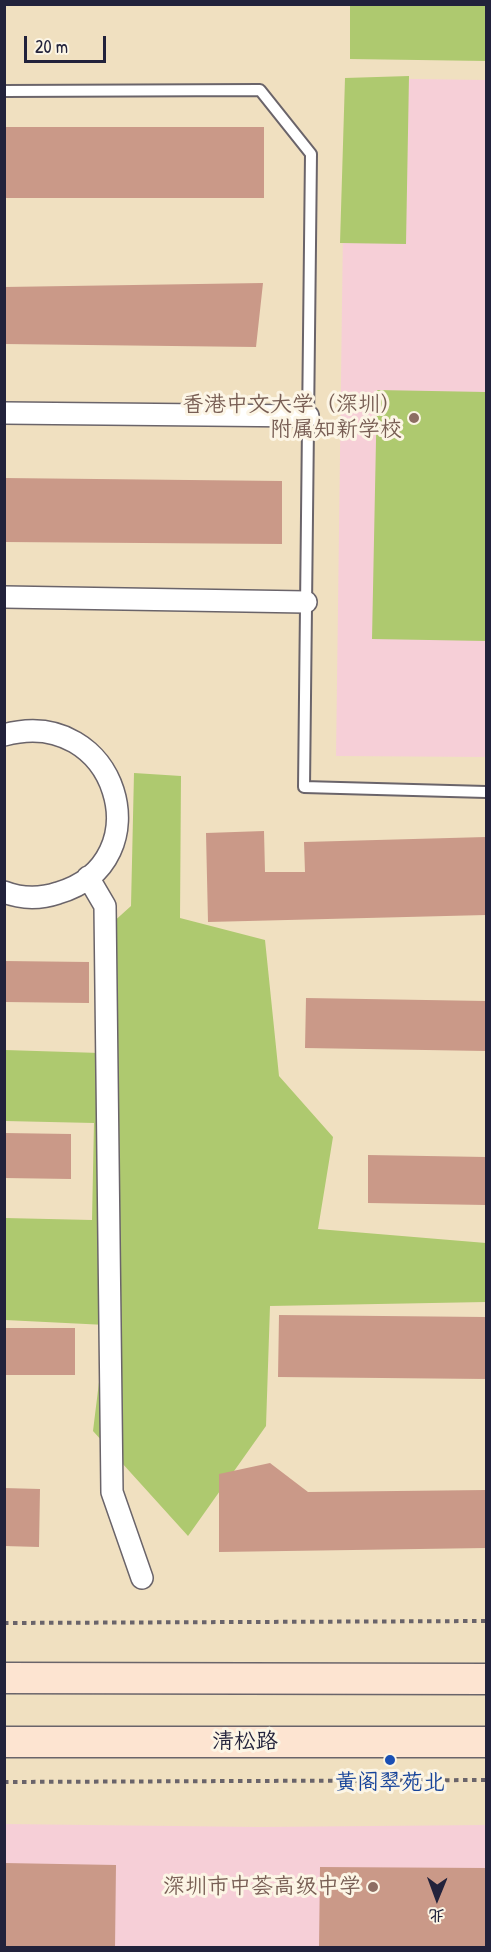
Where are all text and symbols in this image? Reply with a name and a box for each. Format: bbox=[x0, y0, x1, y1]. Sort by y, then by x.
scale bar bbox=[27, 24, 110, 62]
text: 20 m bbox=[35, 34, 68, 59]
place label: 香港中文大学（深圳） 附属知新学校 bbox=[182, 392, 402, 444]
marker: 香港中文大学（深圳） 附属知新学校 bbox=[407, 411, 421, 425]
street label: 清松路 bbox=[212, 1729, 278, 1755]
marker: 黄阁翠苑北 bbox=[383, 1753, 397, 1767]
place label: 黄阁翠苑北 bbox=[335, 1770, 445, 1796]
north arrow bbox=[407, 1868, 467, 1928]
place label: 深圳市中荟高级中学 bbox=[163, 1874, 361, 1900]
marker: 深圳市中荟高级中学 bbox=[366, 1880, 380, 1894]
text: 北 bbox=[428, 1905, 445, 1927]

